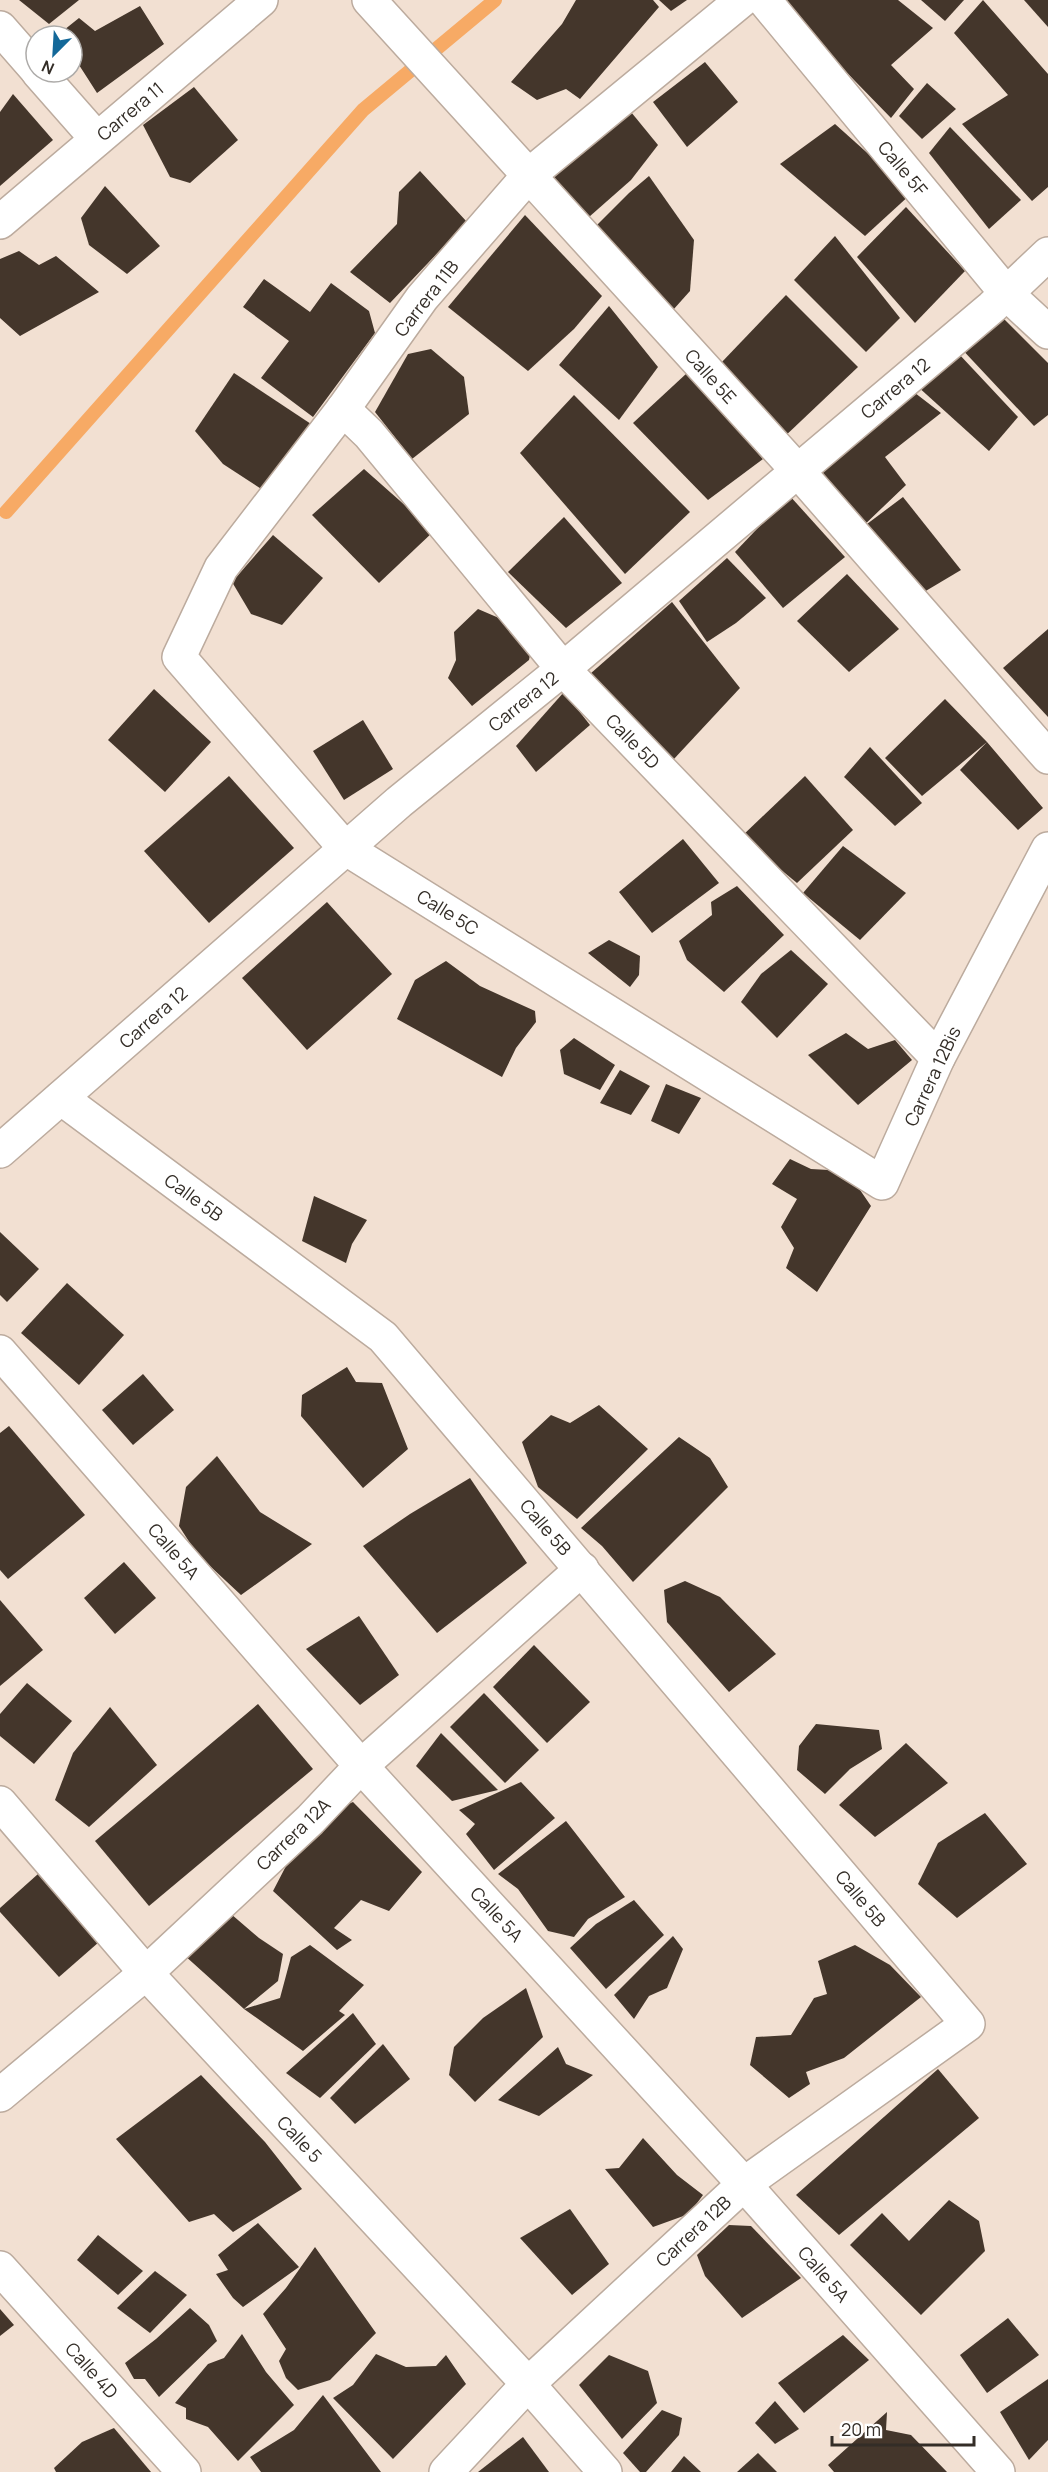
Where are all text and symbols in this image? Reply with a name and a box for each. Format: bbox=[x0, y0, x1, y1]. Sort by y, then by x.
north arrow bbox=[24, 24, 84, 84]
text: N bbox=[38, 55, 58, 80]
street label: Carrera 11 bbox=[92, 76, 168, 146]
street label: Calle 5F bbox=[873, 135, 933, 201]
street label: Carrera 11B bbox=[389, 255, 463, 341]
street label: Calle 5E bbox=[680, 343, 742, 409]
street label: Carrera 12 bbox=[855, 352, 935, 424]
street label: Carrera 12 bbox=[483, 665, 563, 737]
street label: Calle 5D bbox=[601, 708, 665, 774]
street label: Calle 5C bbox=[413, 884, 484, 940]
street label: Carrera 12 bbox=[114, 981, 192, 1053]
street label: Carrera 12Bis bbox=[898, 1022, 966, 1130]
street label: Calle 5B bbox=[160, 1168, 228, 1226]
street label: Calle 5B bbox=[515, 1494, 577, 1560]
street label: Calle 5A bbox=[143, 1518, 205, 1585]
street label: Carrera 12A bbox=[251, 1792, 336, 1875]
street label: Calle 5B bbox=[830, 1865, 892, 1931]
street label: Calle 5A bbox=[465, 1881, 529, 1947]
street label: Calle 5 bbox=[272, 2110, 328, 2168]
street label: Carrera 12B bbox=[650, 2190, 736, 2272]
street label: Calle 5A bbox=[793, 2241, 855, 2308]
street label: Calle 4D bbox=[60, 2337, 124, 2403]
scale bar bbox=[832, 2409, 974, 2447]
text: 20 m bbox=[841, 2417, 881, 2441]

